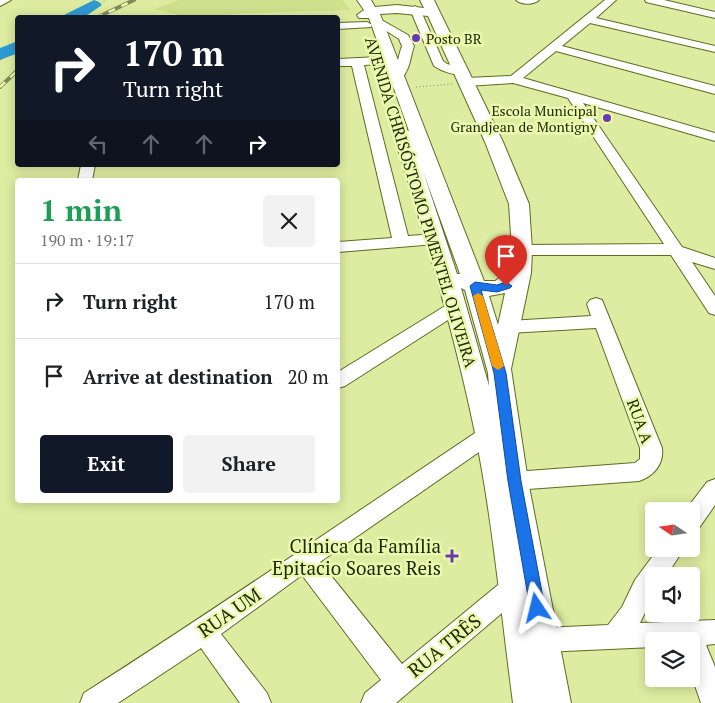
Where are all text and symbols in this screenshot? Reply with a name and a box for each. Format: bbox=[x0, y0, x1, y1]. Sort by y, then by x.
place label: Posto BR bbox=[426, 29, 482, 48]
text: 170 m bbox=[123, 30, 224, 76]
marker: Posto BR bbox=[410, 32, 422, 44]
street label: AVENIDA CHRISÓSTOMO PIMENTEL OLIVEIRA bbox=[360, 34, 482, 370]
icon: right bbox=[40, 35, 105, 100]
text: Turn right bbox=[123, 74, 223, 103]
place label: Escola Municipal Grandjean de Montigny bbox=[450, 101, 598, 136]
marker: Escola Municipal Grandjean de Montigny bbox=[601, 112, 613, 124]
icon: left bbox=[84, 130, 112, 158]
icon: ahead bbox=[137, 130, 165, 158]
icon: ahead bbox=[190, 130, 218, 158]
icon: right bbox=[243, 130, 271, 158]
text: 1 min bbox=[40, 190, 122, 230]
button: close bbox=[263, 195, 315, 247]
text: 190 m · 19:17 bbox=[40, 229, 134, 251]
pin bbox=[485, 235, 527, 286]
icon: arrive bbox=[492, 242, 520, 270]
icon: right bbox=[40, 287, 68, 315]
text: Turn right bbox=[83, 289, 177, 314]
text: 170 m bbox=[264, 289, 315, 314]
icon: arrive bbox=[40, 362, 68, 390]
text: Arrive at destination bbox=[83, 364, 272, 389]
text: 20 m bbox=[287, 364, 329, 389]
street label: RUA A bbox=[622, 396, 658, 446]
button: Exit bbox=[40, 435, 173, 493]
button: Share bbox=[183, 435, 315, 493]
north arrow bbox=[645, 502, 700, 558]
map controls bbox=[645, 502, 700, 687]
place label: Clínica da Família Epitacio Soares Reis bbox=[272, 533, 441, 580]
marker: Clínica da Família Epitacio Soares Reis bbox=[445, 549, 459, 563]
button: sound bbox=[645, 567, 700, 622]
street label: RUA UM bbox=[193, 581, 265, 643]
position arrow bbox=[510, 581, 562, 633]
street label: RUA TRÊS bbox=[402, 608, 486, 682]
button: layers bbox=[645, 632, 700, 687]

